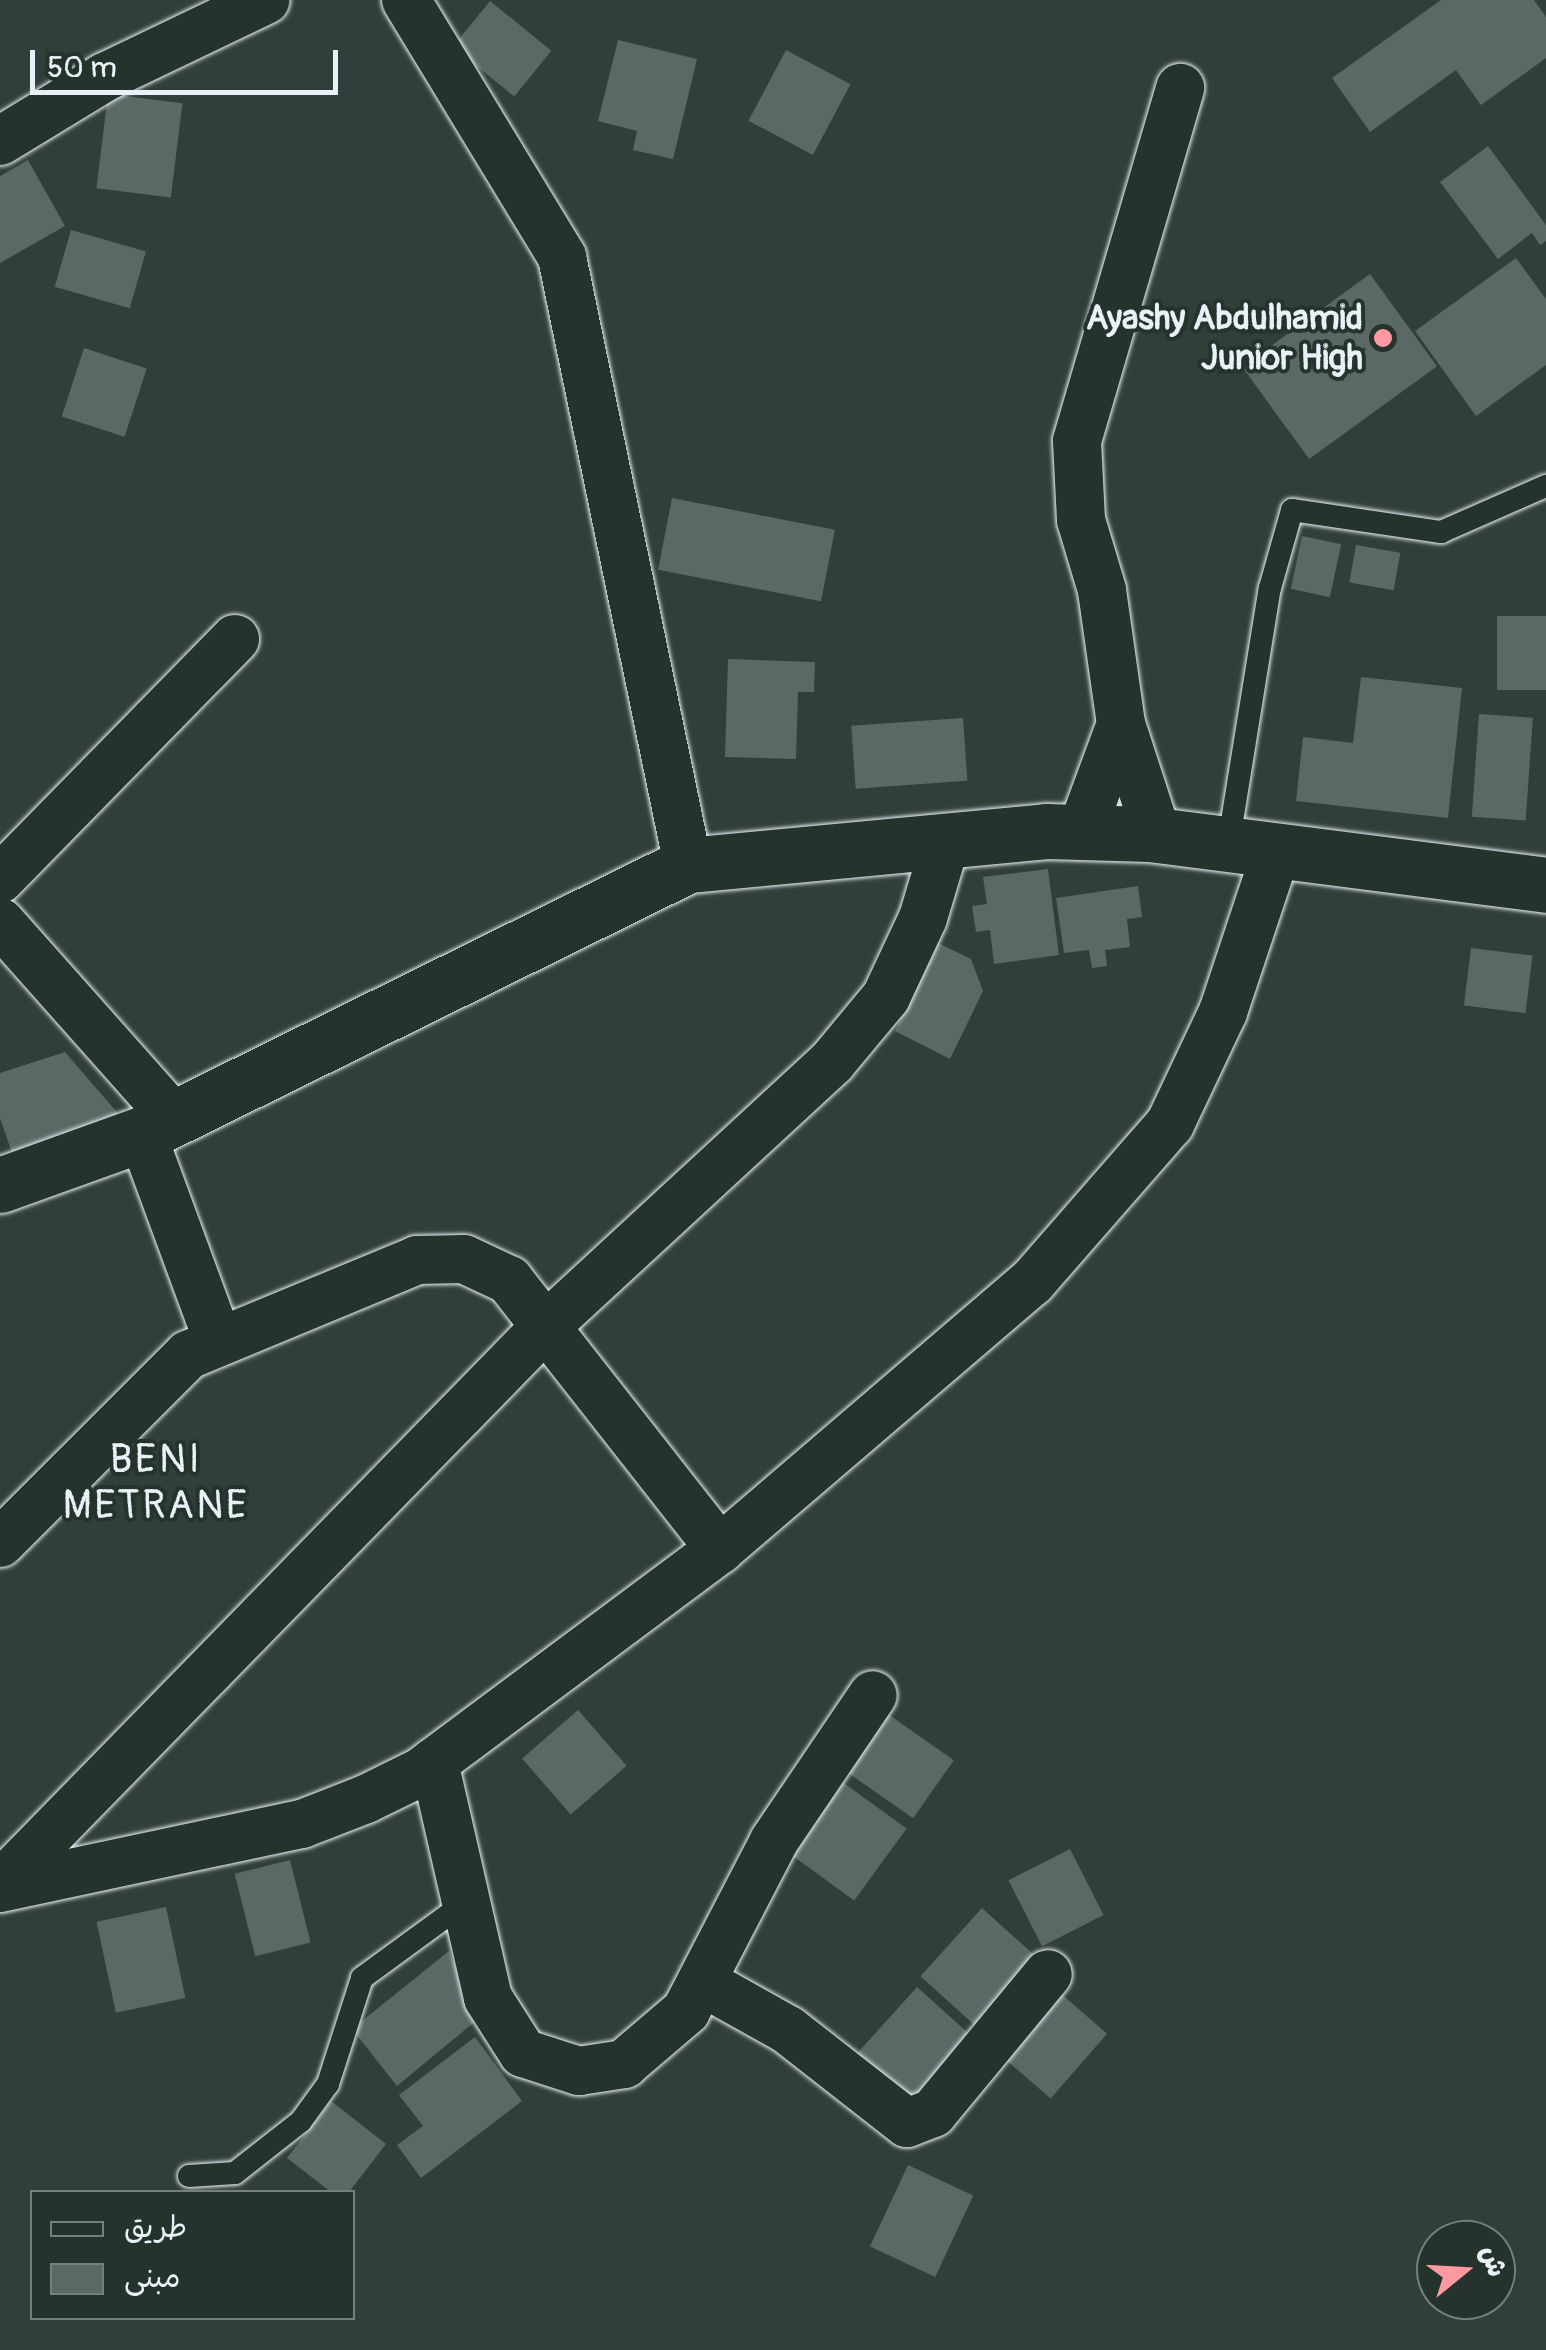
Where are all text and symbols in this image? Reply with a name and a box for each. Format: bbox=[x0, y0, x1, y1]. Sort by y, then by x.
scale bar bbox=[35, 30, 342, 92]
text: 50 m bbox=[47, 49, 117, 86]
place label: Ayashy Abdulhamid Junior High bbox=[1086, 297, 1363, 379]
marker: Ayashy Abdulhamid Junior High bbox=[1372, 327, 1394, 349]
district label: BENI METRANE bbox=[63, 1436, 249, 1530]
legend bbox=[30, 2190, 355, 2320]
text: طريق bbox=[124, 2209, 187, 2246]
north arrow bbox=[1416, 2220, 1516, 2320]
text: ش bbox=[1472, 2241, 1515, 2281]
text: مبنى bbox=[124, 2259, 180, 2296]

